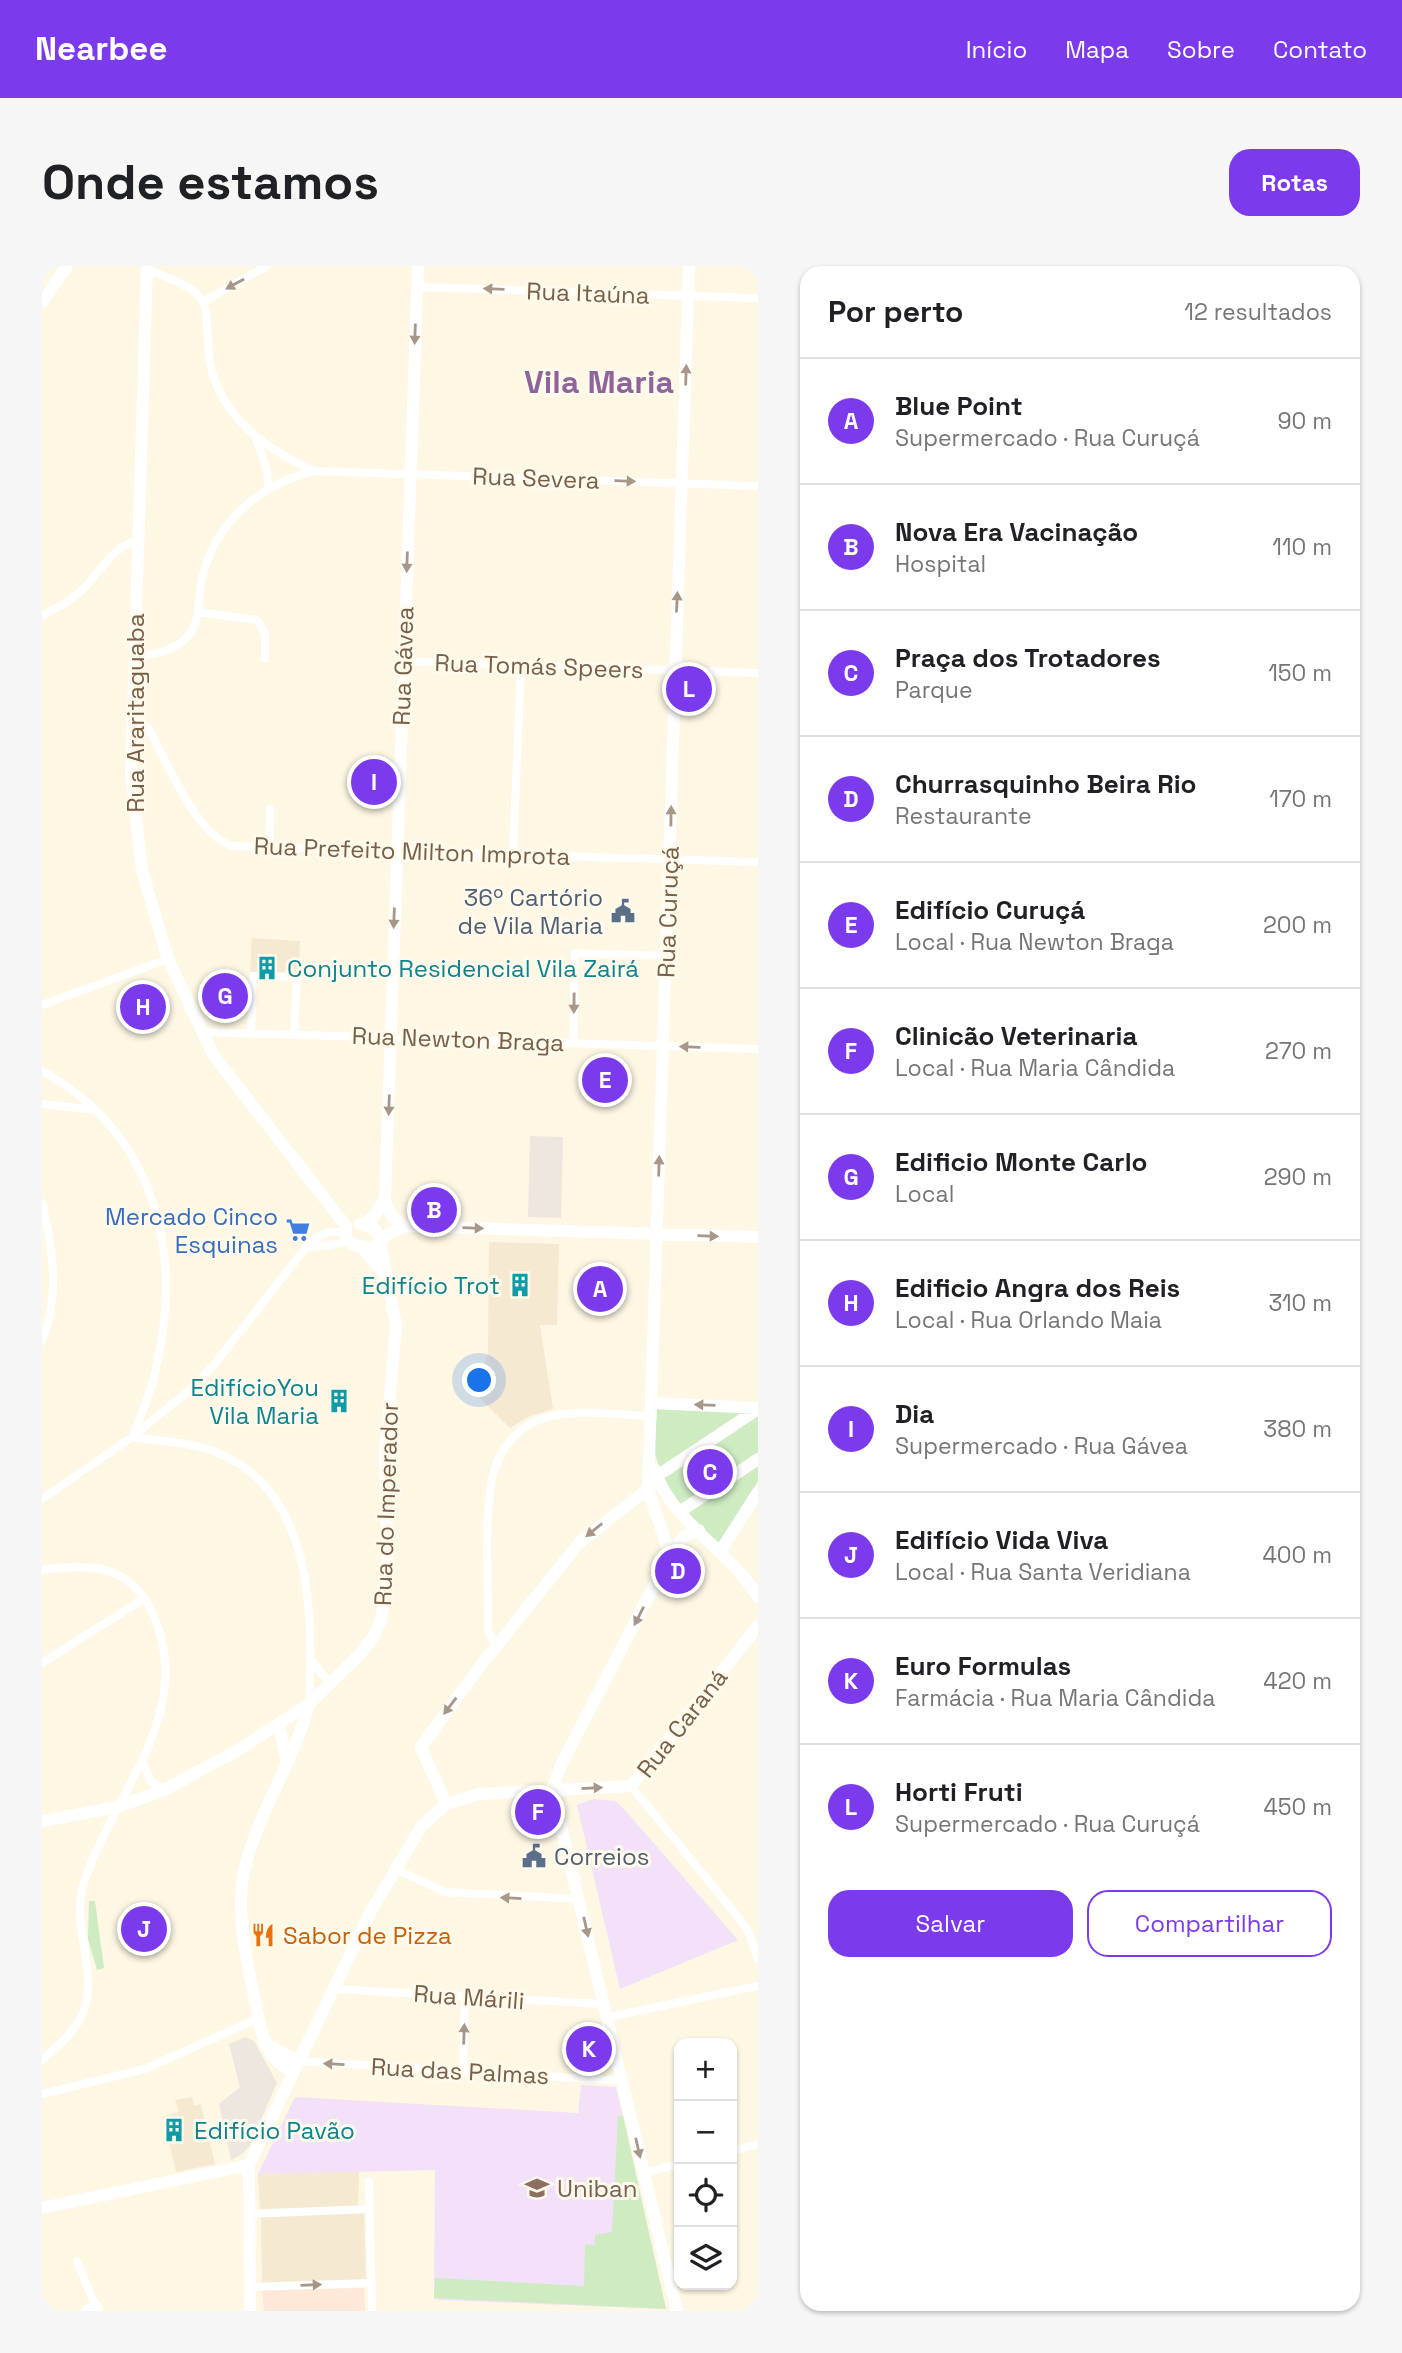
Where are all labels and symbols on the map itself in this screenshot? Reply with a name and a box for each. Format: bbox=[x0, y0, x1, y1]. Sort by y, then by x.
street label: Rua Itaúna bbox=[526, 275, 650, 311]
one-way arrow bbox=[225, 278, 244, 290]
one-way arrow bbox=[483, 284, 505, 295]
one-way arrow bbox=[410, 323, 421, 345]
district label: Vila Maria bbox=[524, 362, 674, 402]
one-way arrow bbox=[680, 364, 691, 386]
street label: Rua Severa bbox=[472, 460, 600, 496]
one-way arrow bbox=[615, 476, 637, 487]
one-way arrow bbox=[402, 551, 413, 573]
one-way arrow bbox=[671, 591, 682, 613]
street label: Rua Gávea bbox=[385, 606, 421, 726]
street label: Rua Araritaguaba bbox=[120, 613, 151, 813]
street label: Rua Tomás Speers bbox=[434, 647, 644, 685]
pin: L bbox=[666, 663, 712, 715]
pin: I bbox=[351, 756, 397, 808]
one-way arrow bbox=[665, 805, 677, 827]
street label: Rua Prefeito Milton Improta bbox=[253, 830, 571, 872]
street label: Rua Curuçá bbox=[650, 845, 686, 978]
place label: 36º Cartório de Vila Maria bbox=[458, 882, 603, 941]
public building icon: 36º Cartório de Vila Maria bbox=[609, 897, 637, 925]
one-way arrow bbox=[389, 907, 400, 929]
place label: Conjunto Residencial Vila Zairá bbox=[287, 953, 639, 984]
building icon: Conjunto Residencial Vila Zairá bbox=[253, 954, 281, 982]
pin: G bbox=[202, 970, 248, 1022]
pin: H bbox=[120, 981, 166, 1033]
one-way arrow bbox=[568, 993, 579, 1015]
street label: Rua Newton Braga bbox=[351, 1020, 565, 1058]
one-way arrow bbox=[679, 1041, 701, 1052]
pin: E bbox=[582, 1054, 628, 1106]
one-way arrow bbox=[383, 1095, 394, 1117]
one-way arrow bbox=[654, 1154, 665, 1176]
pin: B bbox=[411, 1184, 457, 1236]
place label: Mercado Cinco Esquinas bbox=[105, 1201, 278, 1260]
supermarket icon: Mercado Cinco Esquinas bbox=[284, 1216, 312, 1244]
one-way arrow bbox=[462, 1222, 484, 1233]
one-way arrow bbox=[697, 1230, 719, 1242]
pin: A bbox=[577, 1263, 623, 1315]
place label: Edifício Trot bbox=[362, 1270, 500, 1301]
building icon: Edifício Trot bbox=[506, 1271, 534, 1299]
your location bbox=[462, 1363, 496, 1397]
place label: EdifícioYou Vila Maria bbox=[191, 1372, 319, 1431]
building icon: EdifícioYou Vila Maria bbox=[325, 1387, 353, 1415]
one-way arrow bbox=[694, 1400, 716, 1411]
street label: Rua do Imperador bbox=[367, 1402, 405, 1606]
pin: C bbox=[687, 1446, 733, 1498]
one-way arrow bbox=[585, 1523, 603, 1538]
pin: D bbox=[655, 1545, 701, 1597]
one-way arrow bbox=[633, 1606, 644, 1626]
street label: Rua Caraná bbox=[630, 1662, 734, 1784]
one-way arrow bbox=[444, 1697, 458, 1715]
one-way arrow bbox=[581, 1783, 603, 1794]
pin: F bbox=[515, 1786, 561, 1838]
place label: Correios bbox=[554, 1841, 649, 1872]
public building icon: Correios bbox=[520, 1842, 548, 1870]
one-way arrow bbox=[500, 1892, 522, 1903]
pin: J bbox=[121, 1903, 167, 1955]
one-way arrow bbox=[581, 1916, 592, 1938]
place label: Sabor de Pizza bbox=[283, 1920, 452, 1951]
restaurant icon: Sabor de Pizza bbox=[249, 1921, 277, 1949]
street label: Rua Márili bbox=[413, 1978, 525, 2016]
one-way arrow bbox=[458, 2023, 470, 2045]
pin: K bbox=[566, 2023, 612, 2075]
street label: Rua das Palmas bbox=[370, 2051, 550, 2091]
one-way arrow bbox=[323, 2058, 345, 2069]
place label: Edifício Pavão bbox=[194, 2115, 355, 2146]
building icon: Edifício Pavão bbox=[160, 2116, 188, 2144]
one-way arrow bbox=[633, 2137, 644, 2159]
place label: Uniban bbox=[557, 2173, 638, 2204]
school or university icon: Uniban bbox=[523, 2174, 551, 2202]
one-way arrow bbox=[300, 2279, 322, 2291]

